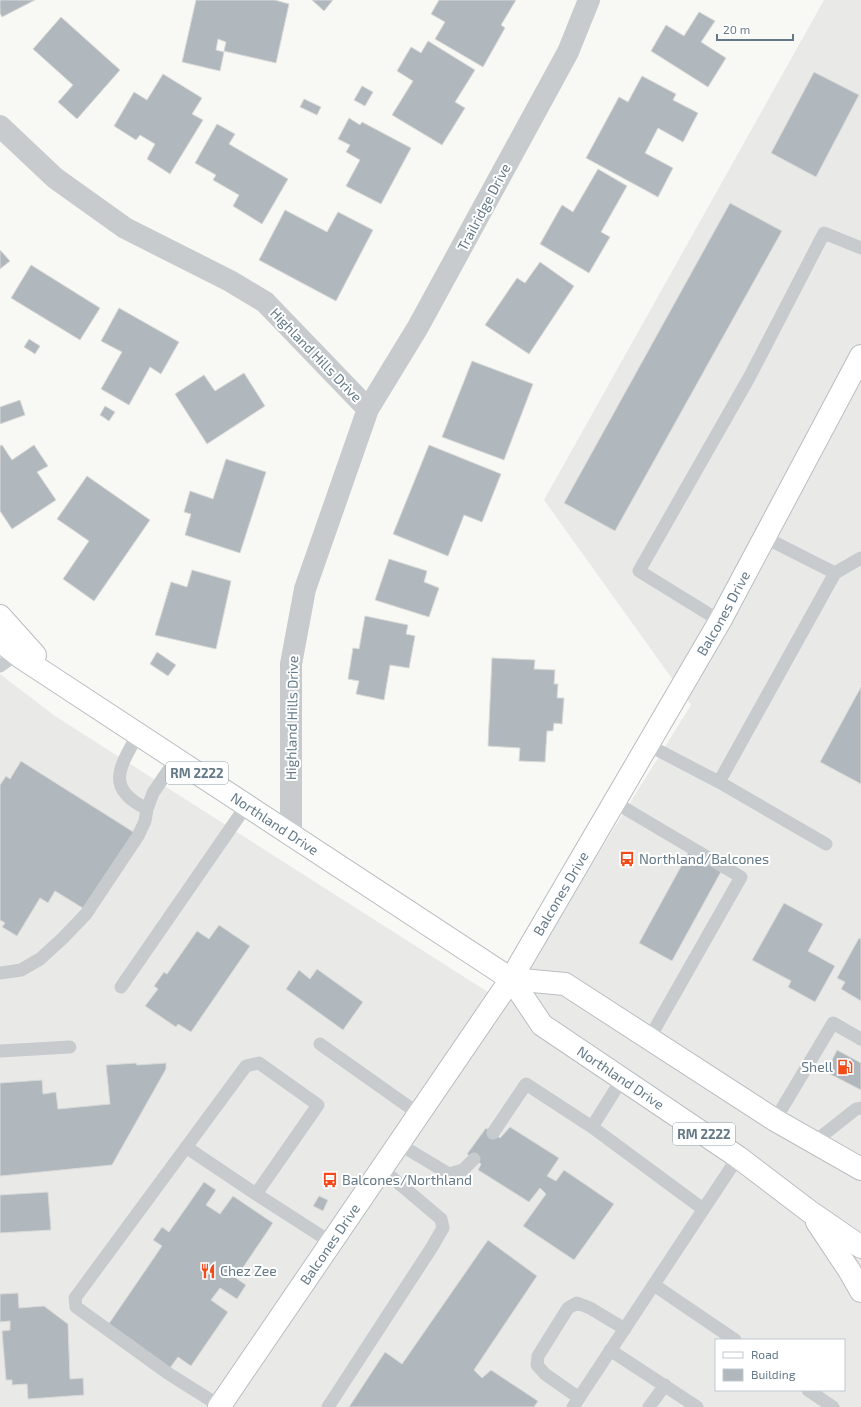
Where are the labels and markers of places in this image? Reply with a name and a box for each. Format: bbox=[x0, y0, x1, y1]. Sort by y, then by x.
bus stop icon: Northland/Balcones bbox=[618, 850, 636, 868]
place label: Northland/Balcones bbox=[639, 850, 769, 867]
place label: Shell bbox=[801, 1058, 834, 1075]
fuel station icon: Shell bbox=[836, 1058, 854, 1076]
bus stop icon: Balcones/Northland bbox=[321, 1171, 339, 1189]
place label: Balcones/Northland bbox=[342, 1171, 472, 1188]
restaurant icon: Chez Zee bbox=[199, 1262, 217, 1280]
place label: Chez Zee bbox=[220, 1262, 277, 1279]

